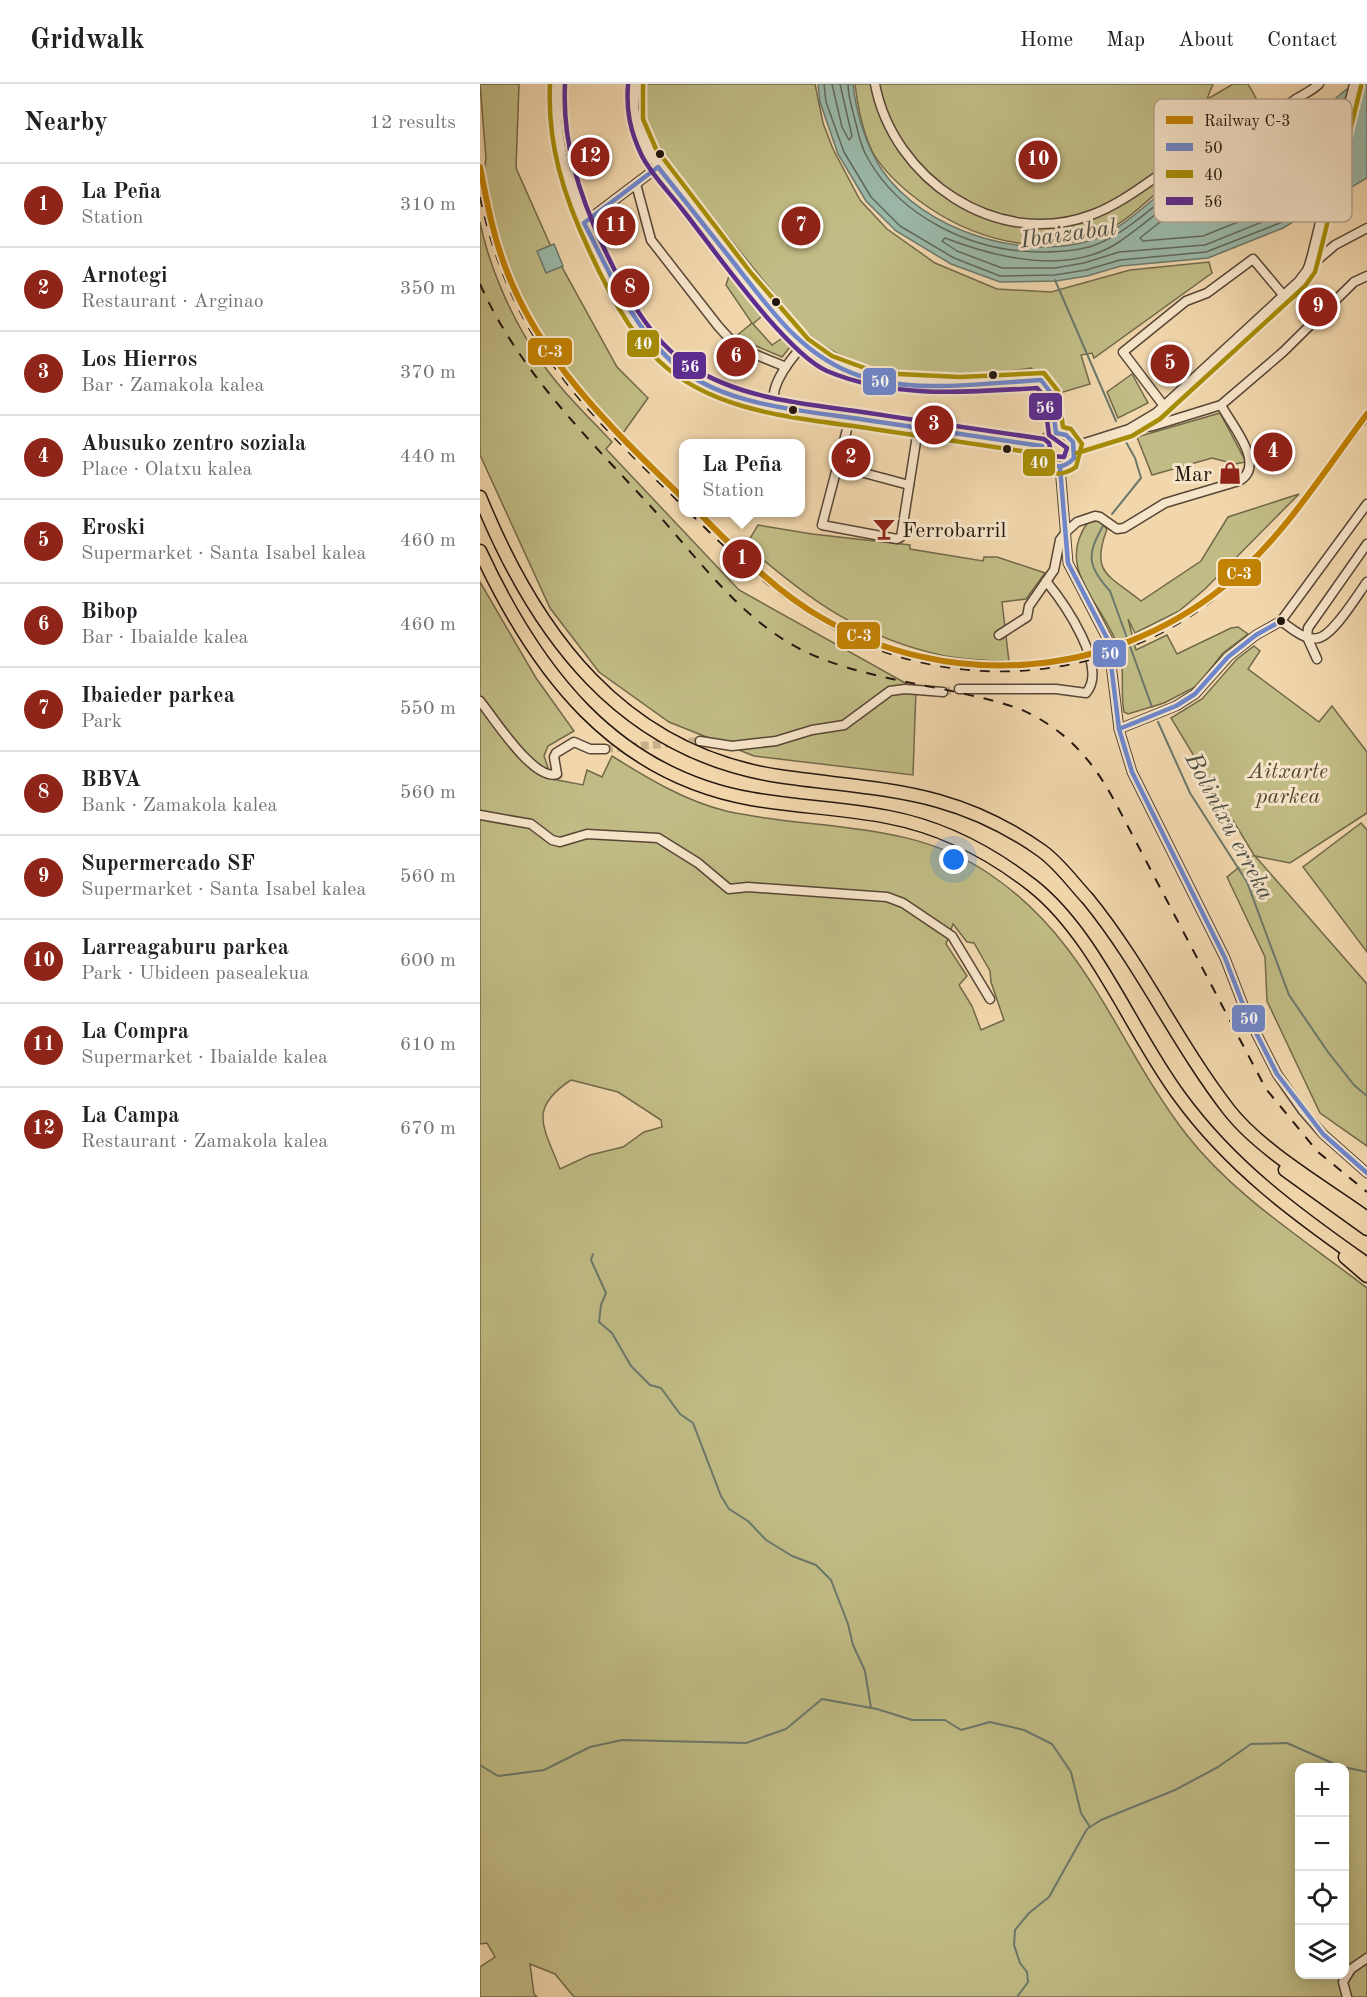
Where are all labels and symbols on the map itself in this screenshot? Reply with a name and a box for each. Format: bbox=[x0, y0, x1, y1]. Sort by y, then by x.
legend bbox=[1154, 99, 1352, 222]
text: Railway C-3 bbox=[1204, 114, 1290, 130]
pin: 12 bbox=[570, 134, 610, 180]
pin: 10 bbox=[1018, 138, 1058, 182]
text: 50 bbox=[1204, 141, 1223, 157]
unlabelled marker bbox=[654, 148, 666, 160]
text: 40 bbox=[1204, 168, 1223, 184]
text: 56 bbox=[1204, 195, 1223, 211]
pin: 11 bbox=[596, 204, 636, 248]
pin: 7 bbox=[782, 204, 820, 248]
water label: Ibaizabal bbox=[1018, 216, 1118, 254]
pin: 8 bbox=[610, 266, 650, 310]
pin: 9 bbox=[1298, 284, 1338, 330]
unlabelled marker bbox=[770, 296, 782, 308]
line badge: 40 bbox=[626, 329, 660, 358]
pin: 6 bbox=[716, 334, 756, 380]
line badge: C-3 bbox=[527, 337, 573, 366]
text: 40 bbox=[634, 337, 652, 353]
pin: 5 bbox=[1150, 342, 1190, 386]
text: C-3 bbox=[537, 345, 563, 361]
line badge: 56 bbox=[672, 351, 707, 380]
text: 56 bbox=[681, 360, 699, 376]
line badge: 50 bbox=[862, 367, 897, 396]
unlabelled marker bbox=[987, 369, 999, 381]
text: 50 bbox=[871, 375, 889, 391]
line badge: 56 bbox=[1028, 392, 1063, 421]
text: 56 bbox=[1036, 401, 1054, 417]
pin: 3 bbox=[914, 402, 954, 448]
unlabelled marker bbox=[787, 404, 799, 416]
pin: 4 bbox=[1254, 430, 1292, 475]
pin: 2 bbox=[832, 436, 871, 481]
unlabelled marker bbox=[1001, 443, 1013, 455]
line badge: 40 bbox=[1022, 448, 1056, 477]
text: 40 bbox=[1030, 456, 1048, 472]
shop icon: Mar bbox=[1217, 460, 1243, 486]
place label: Mar bbox=[1174, 464, 1212, 486]
bar icon: Ferrobarril bbox=[871, 516, 897, 542]
place label: Ferrobarril bbox=[902, 520, 1006, 542]
pin: 1 bbox=[722, 536, 762, 582]
line badge: C-3 bbox=[1217, 558, 1262, 587]
text: C-3 bbox=[1226, 567, 1252, 583]
unlabelled marker bbox=[1275, 615, 1287, 627]
line badge: C-3 bbox=[836, 621, 881, 650]
text: C-3 bbox=[846, 629, 872, 645]
line badge: 50 bbox=[1092, 639, 1127, 668]
text: 50 bbox=[1101, 647, 1119, 663]
water label: Bolintxu erreka bbox=[1179, 748, 1277, 905]
park label: Aitxarte parkea bbox=[1247, 761, 1328, 808]
your location bbox=[939, 845, 968, 874]
line badge: 50 bbox=[1231, 1004, 1266, 1033]
text: 50 bbox=[1240, 1012, 1258, 1028]

